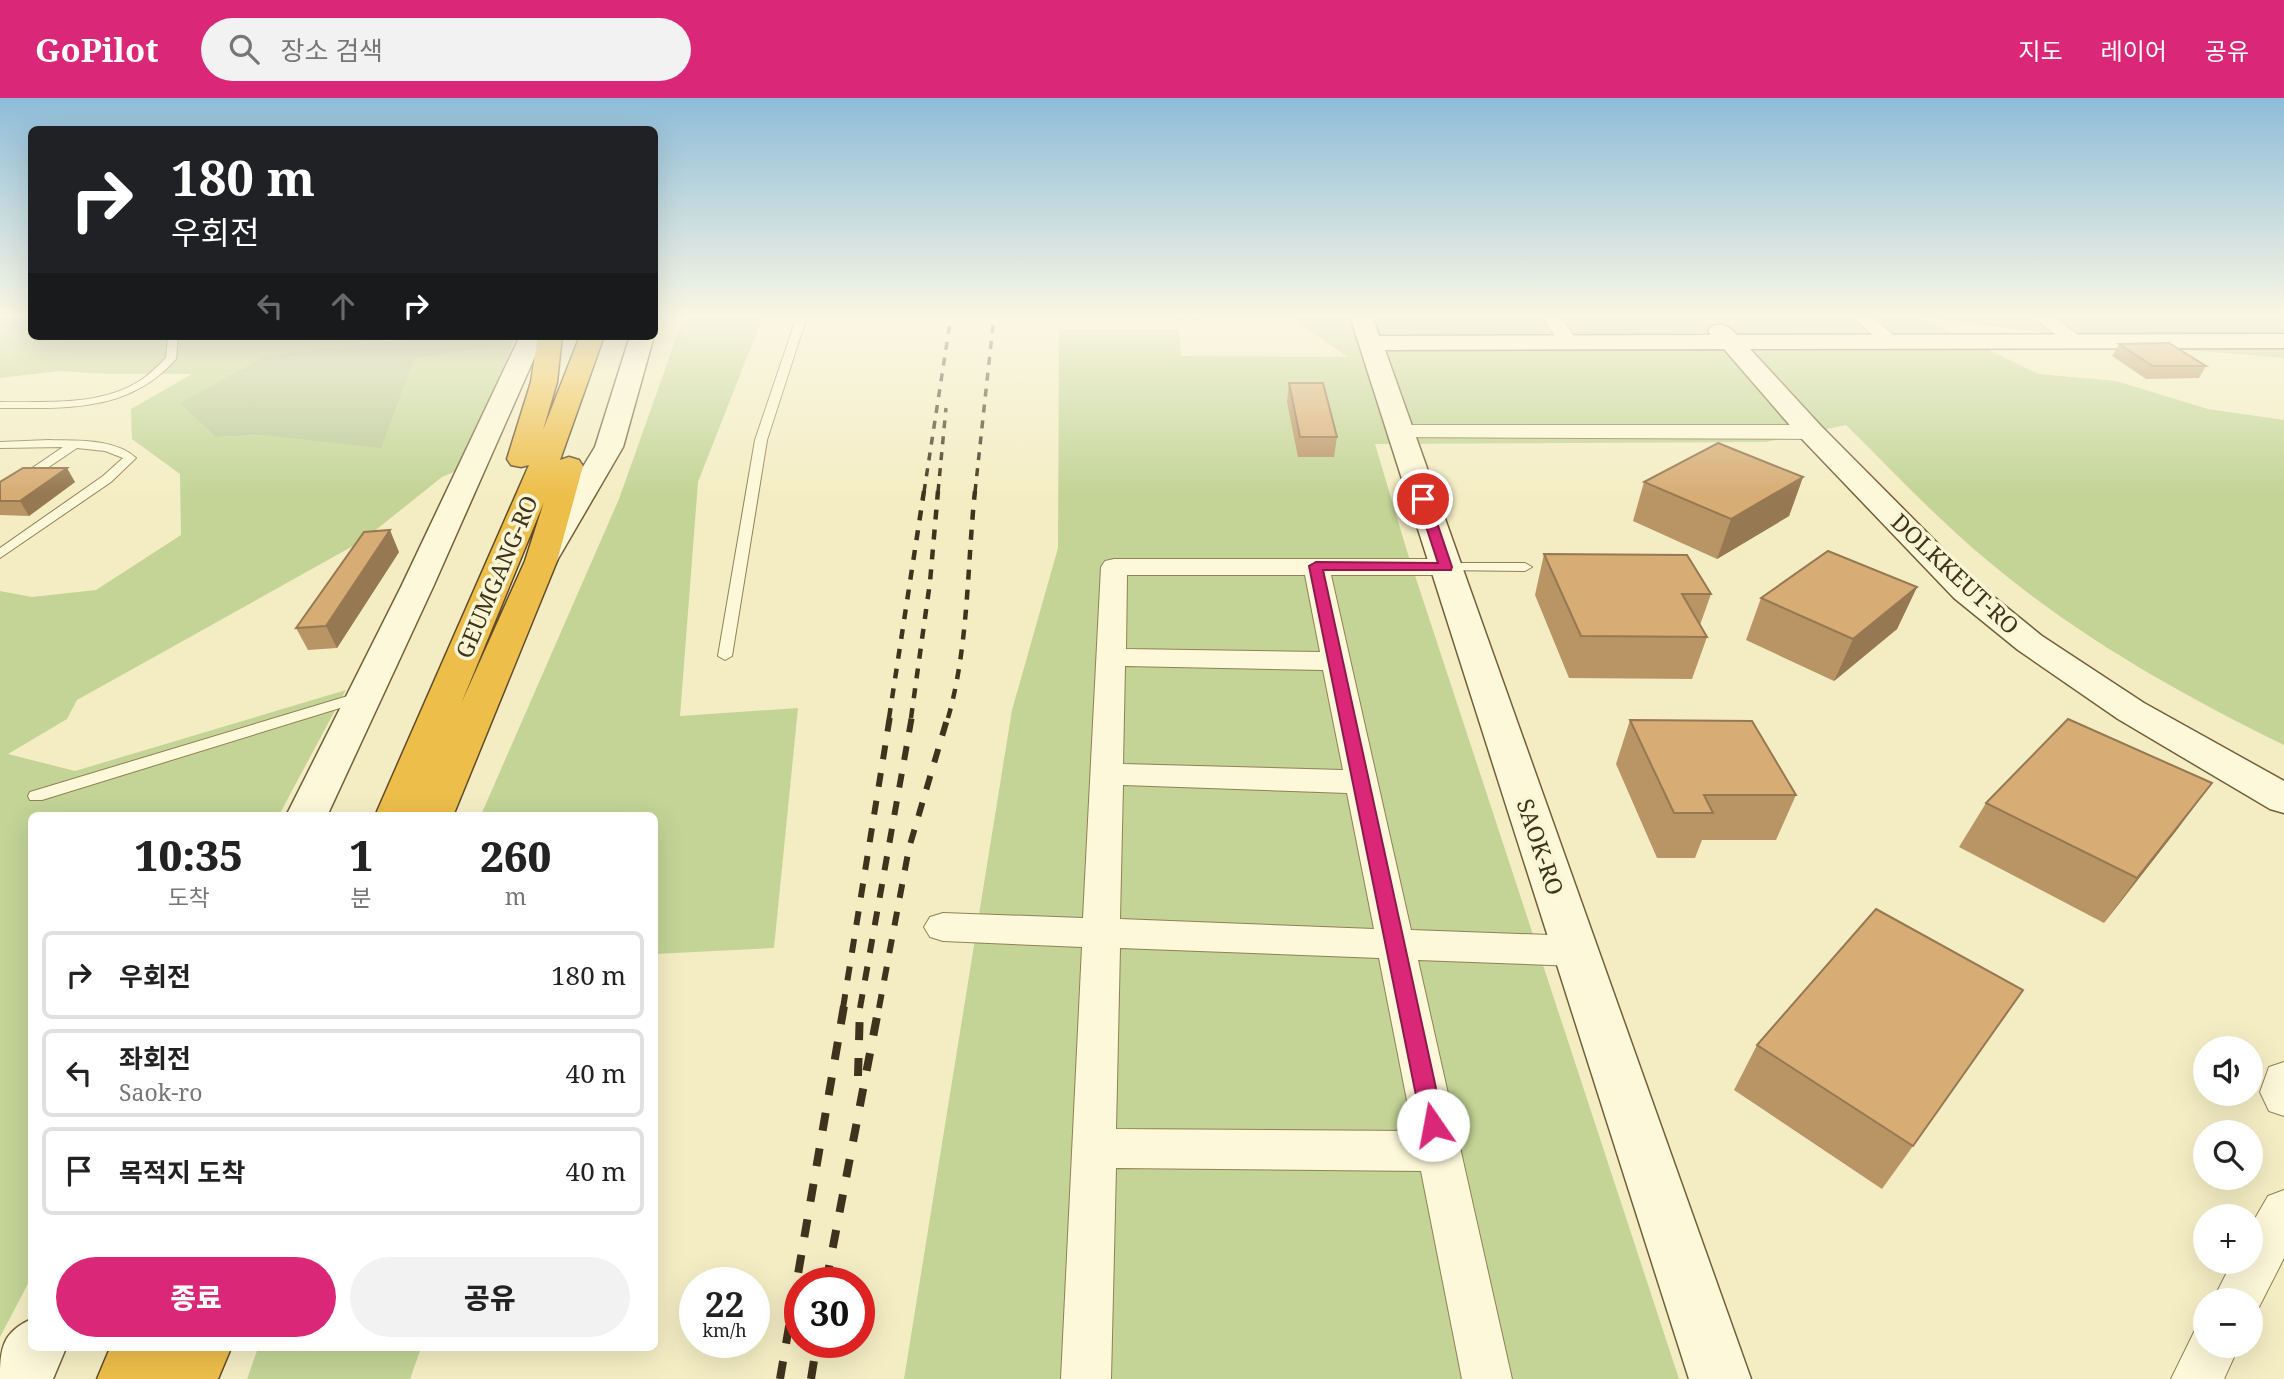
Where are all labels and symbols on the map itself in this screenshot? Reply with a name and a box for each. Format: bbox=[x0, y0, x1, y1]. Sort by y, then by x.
pin bbox=[1393, 469, 1453, 529]
street label: GEUMGANG-RO bbox=[447, 490, 545, 663]
street label: DOLKKEUT-RO bbox=[1885, 506, 2027, 641]
street label: SAOK-RO bbox=[1510, 794, 1572, 899]
position arrow bbox=[1396, 1088, 1470, 1162]
speed limit sign: 30 bbox=[784, 1267, 875, 1358]

